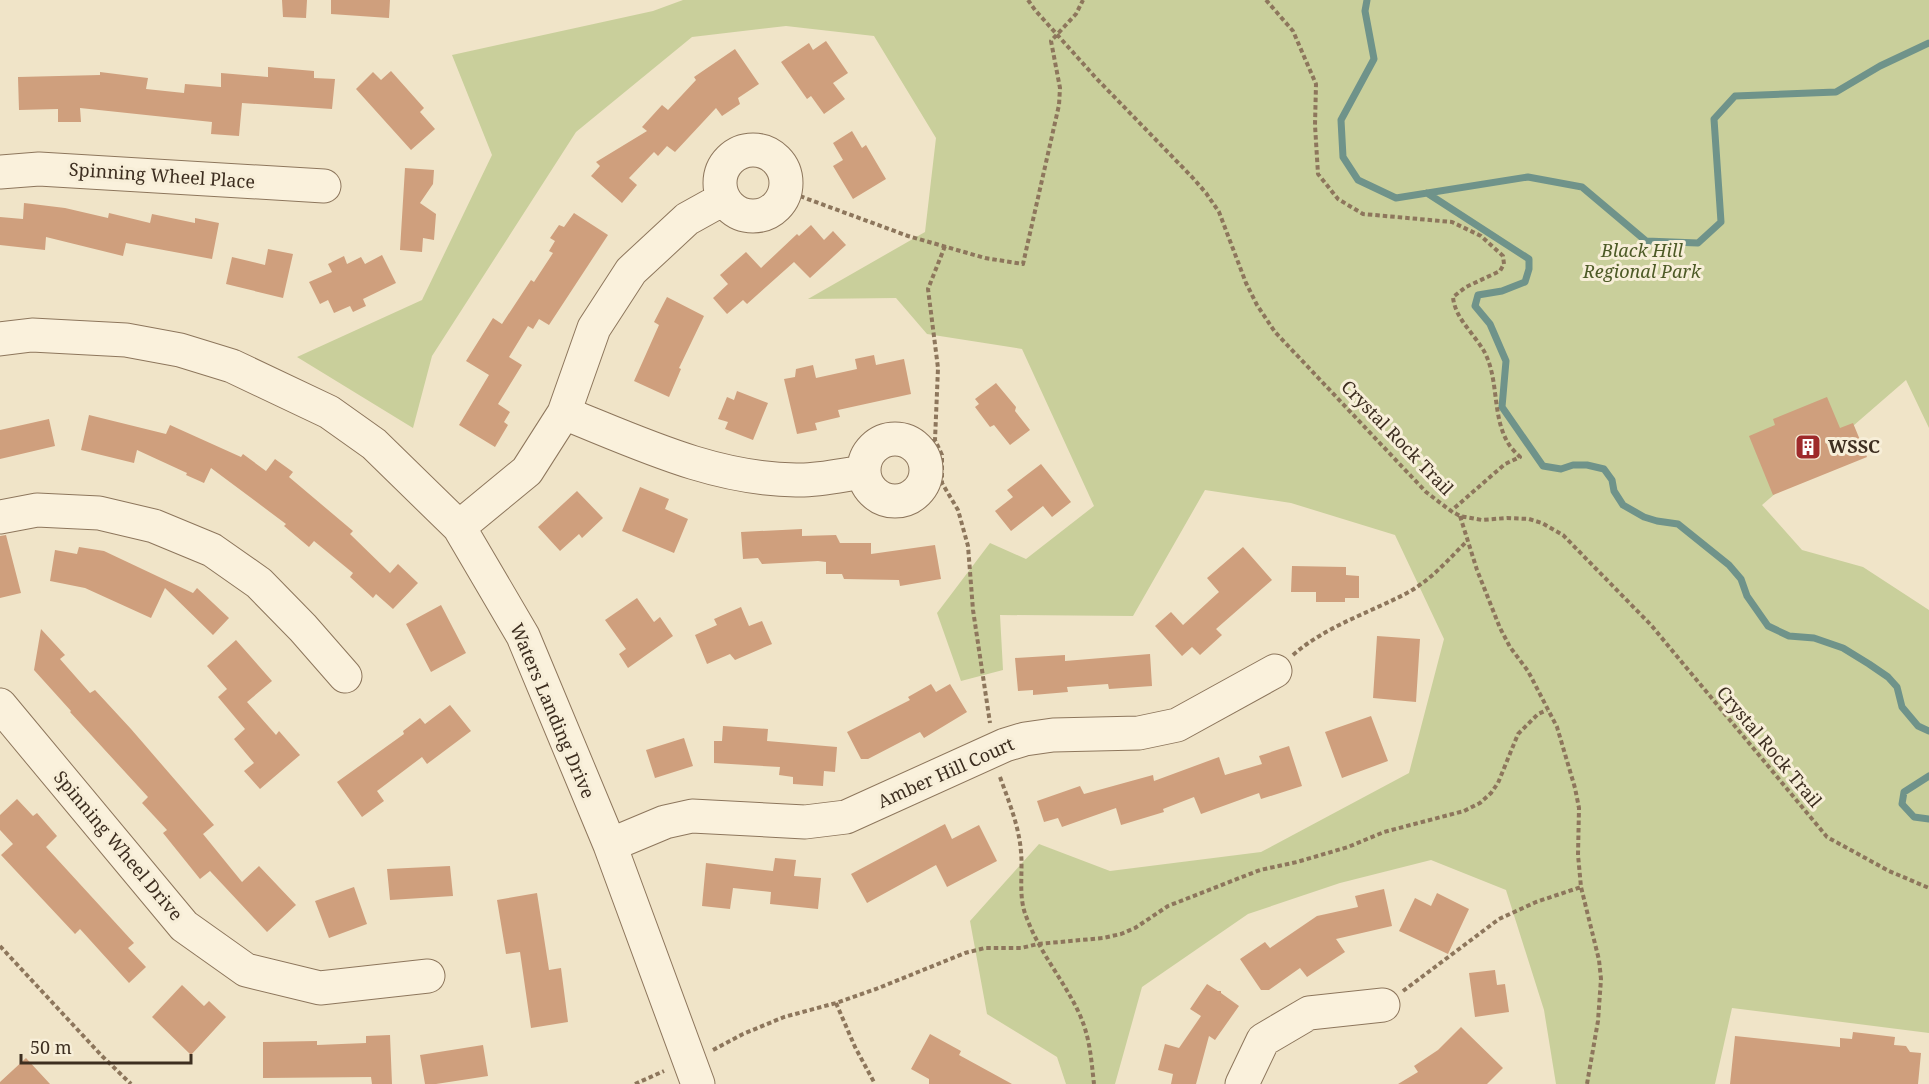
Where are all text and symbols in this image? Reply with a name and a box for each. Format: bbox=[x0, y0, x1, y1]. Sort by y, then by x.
street label: Spinning Wheel Place bbox=[68, 157, 256, 193]
park label: Black Hill Regional Park bbox=[1582, 238, 1702, 283]
street label: Crystal Rock Trail bbox=[1336, 375, 1459, 500]
building icon: WSSC bbox=[1793, 432, 1823, 462]
place label: WSSC bbox=[1828, 434, 1880, 458]
street label: Waters Landing Drive bbox=[505, 619, 601, 802]
street label: Crystal Rock Trail bbox=[1712, 681, 1828, 812]
street label: Amber Hill Court bbox=[874, 731, 1018, 813]
street label: Spinning Wheel Drive bbox=[49, 765, 189, 925]
scale bar bbox=[21, 1027, 190, 1065]
text: 50 m bbox=[30, 1035, 72, 1059]

